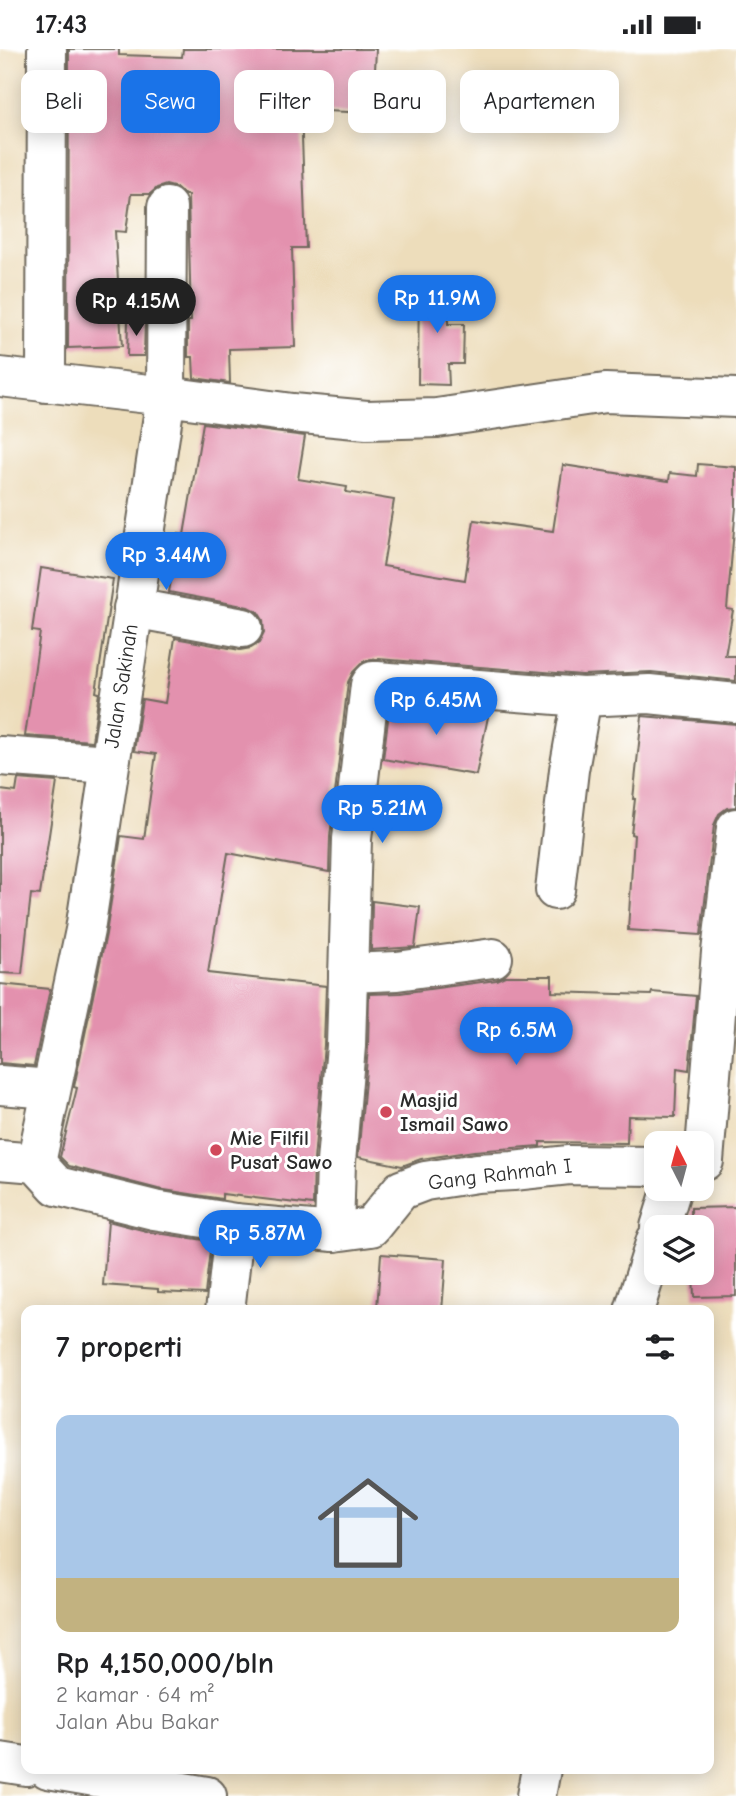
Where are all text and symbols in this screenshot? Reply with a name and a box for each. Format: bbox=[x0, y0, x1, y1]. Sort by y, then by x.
text: 17:43 bbox=[35, 10, 87, 40]
chip: Beli bbox=[21, 70, 107, 133]
chip: Sewa bbox=[121, 70, 220, 133]
chip: Filter bbox=[234, 70, 334, 133]
chip: Baru bbox=[348, 70, 446, 133]
chip: Apartemen bbox=[460, 70, 619, 133]
pin: Rp 11.9M bbox=[365, 275, 509, 335]
pin: Rp 4.15M bbox=[64, 279, 208, 338]
text: Rp 11.9M bbox=[394, 284, 480, 311]
text: Rp 4.15M bbox=[92, 287, 180, 314]
pin: Rp 3.44M bbox=[94, 533, 238, 592]
text: Rp 3.44M bbox=[121, 541, 211, 568]
street label: Jalan Sakinah bbox=[99, 622, 143, 750]
pin: Rp 6.45M bbox=[364, 677, 508, 737]
text: Rp 6.45M bbox=[390, 686, 482, 713]
pin: Rp 5.21M bbox=[310, 785, 454, 845]
text: Rp 5.21M bbox=[338, 794, 427, 821]
pin: Rp 6.5M bbox=[451, 1007, 581, 1067]
text: Rp 6.5M bbox=[476, 1016, 556, 1043]
place label: Masjid Ismail Sawo bbox=[400, 1088, 509, 1136]
marker: Masjid Ismail Sawo bbox=[378, 1104, 394, 1120]
place label: Mie Filfil Pusat Sawo bbox=[230, 1126, 333, 1174]
north arrow bbox=[644, 1131, 714, 1201]
map controls bbox=[644, 1131, 714, 1285]
marker: Mie Filfil Pusat Sawo bbox=[208, 1142, 224, 1158]
street label: Gang Rahmah I bbox=[427, 1153, 573, 1195]
pin: Rp 5.87M bbox=[188, 1211, 332, 1270]
button: layers bbox=[644, 1215, 714, 1285]
text: Rp 5.87M bbox=[215, 1219, 305, 1246]
icon: filters bbox=[641, 1328, 679, 1366]
text: 7 properti bbox=[56, 1330, 183, 1365]
icon: home bbox=[305, 1460, 431, 1586]
text: Rp 4,150,000/bln bbox=[56, 1646, 274, 1681]
text: 2 kamar · 64 m² bbox=[56, 1681, 214, 1708]
text: Jalan Abu Bakar bbox=[56, 1708, 219, 1735]

